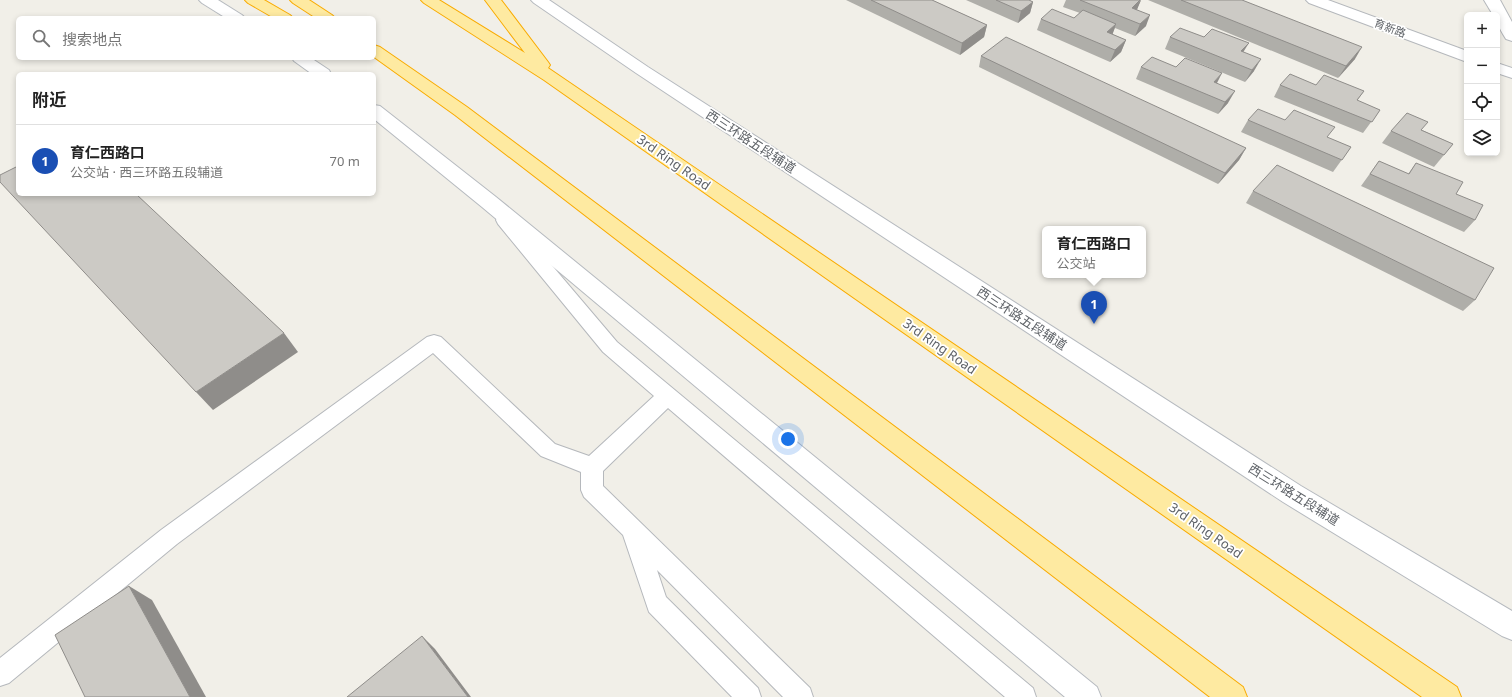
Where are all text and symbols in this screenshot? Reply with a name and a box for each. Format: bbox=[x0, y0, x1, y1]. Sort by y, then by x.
map controls bbox=[1464, 12, 1500, 156]
button: + bbox=[1464, 12, 1500, 48]
street label: 育新路 bbox=[1372, 15, 1408, 40]
search box bbox=[16, 16, 376, 60]
icon: search bbox=[30, 27, 52, 49]
text: 搜索地点 bbox=[62, 29, 122, 49]
button: − bbox=[1464, 48, 1500, 84]
button: locate bbox=[1464, 84, 1500, 120]
text: 附近 bbox=[32, 88, 66, 111]
street label: 西三环路五段辅道 bbox=[702, 105, 800, 177]
button: layers bbox=[1464, 120, 1500, 156]
street label: 3rd Ring Road bbox=[634, 130, 714, 194]
text: 育仁西路口 bbox=[70, 142, 145, 162]
text: 1 bbox=[41, 152, 49, 170]
text: 70 m bbox=[330, 152, 360, 170]
text: 公交站 · 西三环路五段辅道 bbox=[70, 163, 223, 181]
popup bbox=[1042, 226, 1146, 278]
text: 育仁西路口 bbox=[1056, 233, 1132, 253]
text: 公交站 bbox=[1056, 254, 1096, 272]
street label: 西三环路五段辅道 bbox=[973, 282, 1071, 354]
pin: 1 bbox=[1081, 291, 1107, 324]
street label: 3rd Ring Road bbox=[900, 314, 980, 378]
your location bbox=[778, 429, 798, 449]
street label: 西三环路五段辅道 bbox=[1245, 459, 1343, 529]
street label: 3rd Ring Road bbox=[1166, 498, 1246, 562]

